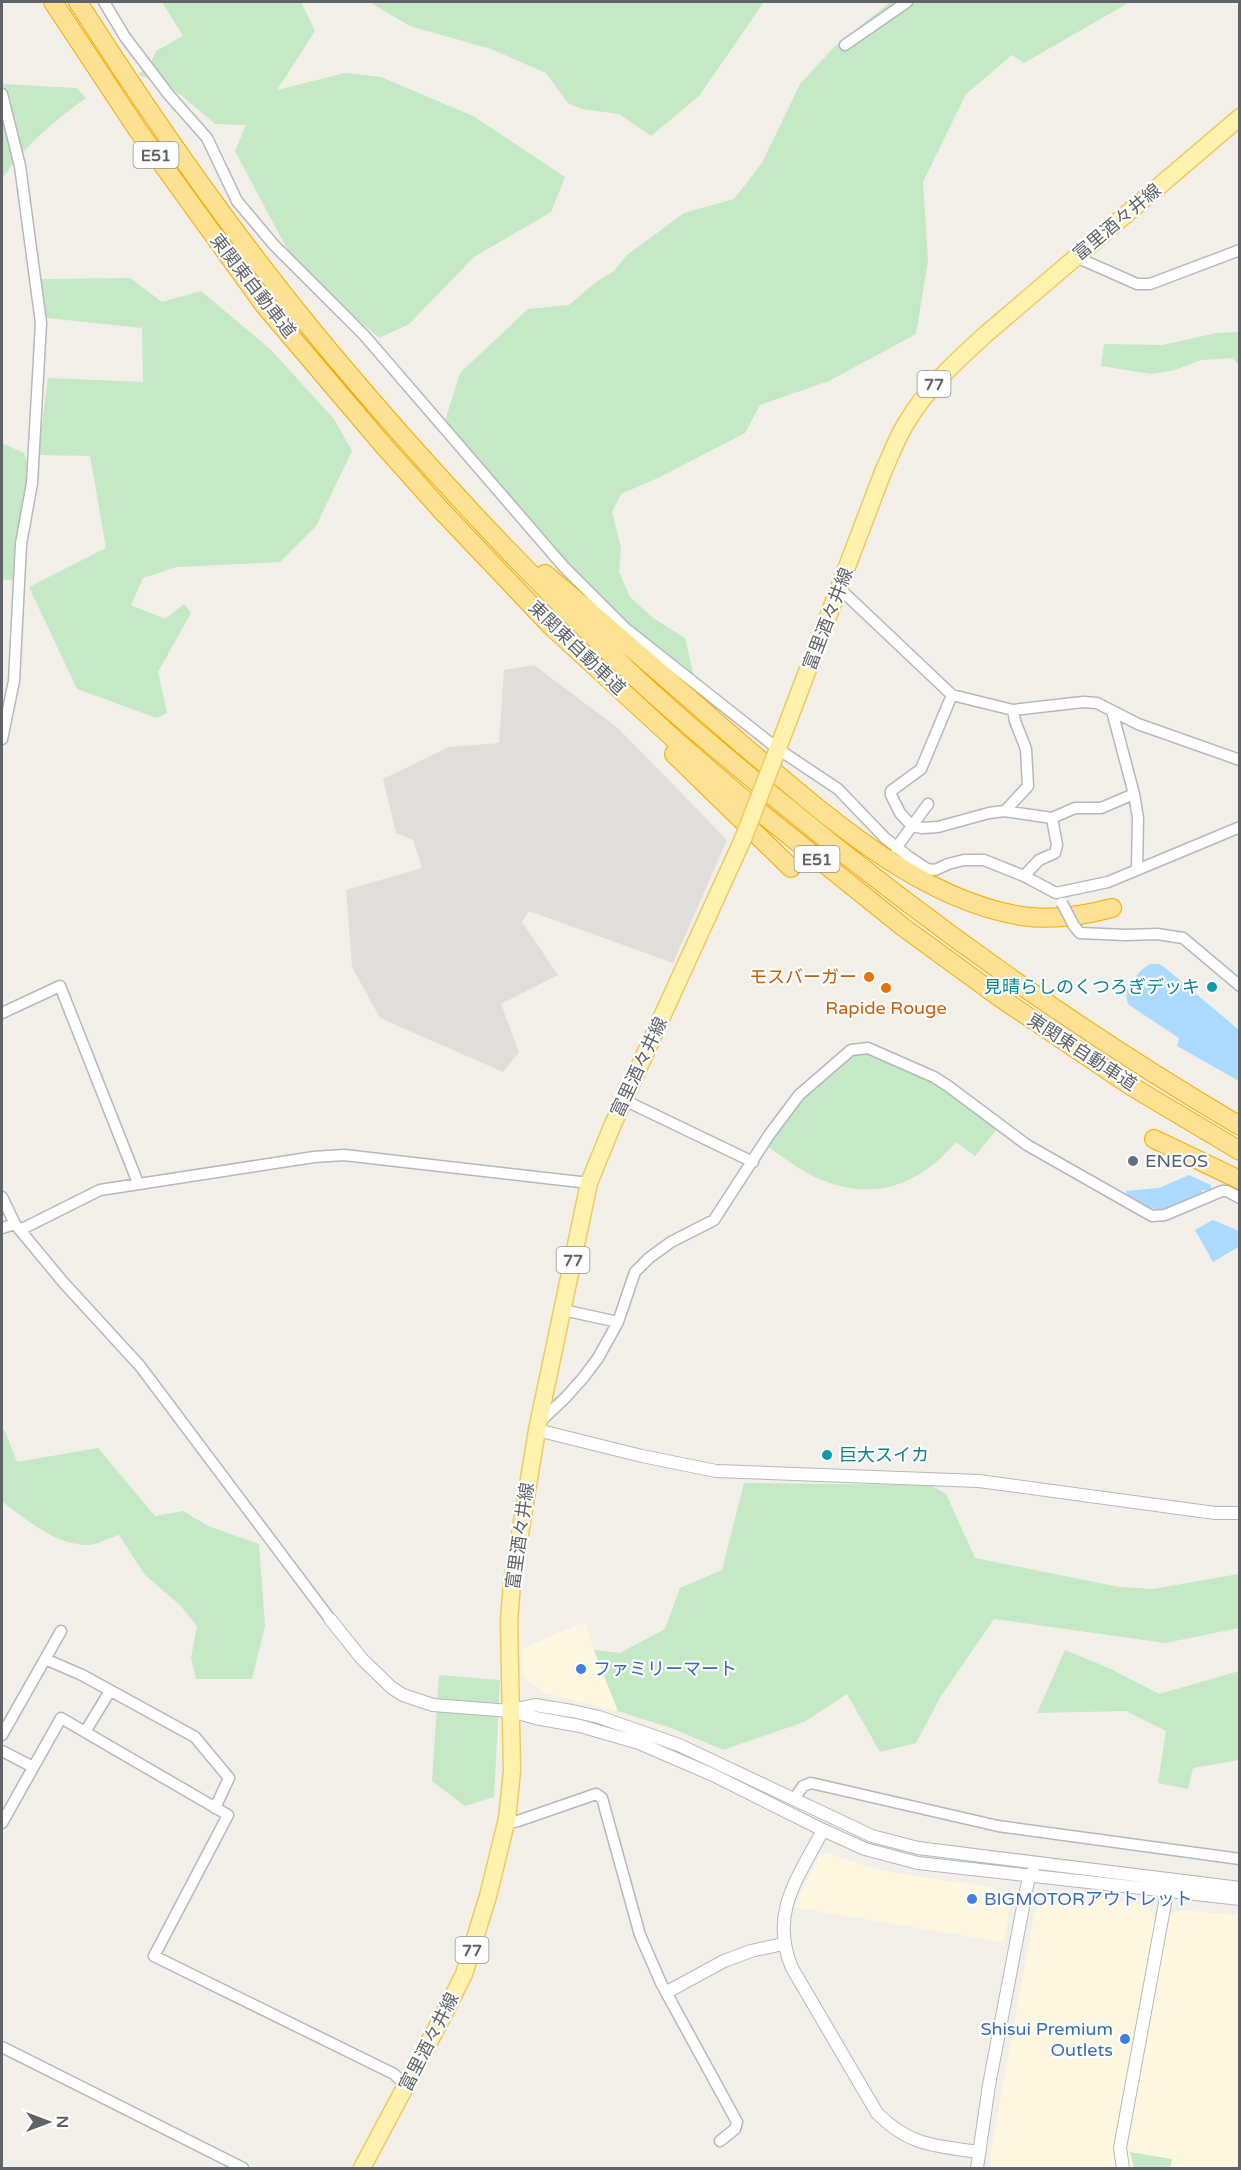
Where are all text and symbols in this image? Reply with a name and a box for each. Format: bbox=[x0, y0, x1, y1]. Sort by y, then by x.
road number: E51 bbox=[134, 142, 178, 168]
street label: 富里酒々井線 bbox=[1069, 179, 1165, 265]
street label: 東関東自動車道 bbox=[206, 230, 300, 342]
road number: 77 bbox=[918, 371, 950, 397]
street label: 富里酒々井線 bbox=[798, 565, 858, 673]
street label: 東関東自動車道 bbox=[524, 596, 630, 700]
road number: E51 bbox=[794, 846, 840, 872]
place label: モスバーガー bbox=[749, 966, 857, 988]
marker: モスバーガー bbox=[862, 970, 876, 984]
place label: 見晴らしのくつろぎデッキ bbox=[984, 976, 1200, 998]
marker: 見晴らしのくつろぎデッキ bbox=[1205, 980, 1219, 994]
marker: Rapide Rouge bbox=[879, 981, 893, 995]
place label: Rapide Rouge bbox=[825, 997, 947, 1019]
street label: 東関東自動車道 bbox=[1023, 1008, 1141, 1096]
street label: 富里酒々井線 bbox=[606, 1013, 672, 1121]
place label: ENEOS bbox=[1145, 1150, 1208, 1172]
marker: ENEOS bbox=[1126, 1154, 1140, 1168]
road number: 77 bbox=[556, 1247, 590, 1273]
place label: 巨大スイカ bbox=[839, 1444, 929, 1466]
marker: 巨大スイカ bbox=[820, 1448, 834, 1462]
street label: 富里酒々井線 bbox=[502, 1481, 538, 1591]
place label: ファミリーマート bbox=[593, 1658, 737, 1680]
marker: ファミリーマート bbox=[574, 1662, 588, 1676]
place label: BIGMOTORアウトレット bbox=[984, 1888, 1193, 1910]
marker: BIGMOTORアウトレット bbox=[965, 1892, 979, 1906]
road number: 77 bbox=[456, 1937, 488, 1963]
street label: 富里酒々井線 bbox=[395, 1989, 463, 2095]
place label: Shisui Premium Outlets bbox=[981, 2018, 1113, 2061]
marker: Shisui Premium Outlets bbox=[1118, 2032, 1132, 2046]
north arrow bbox=[18, 2092, 78, 2152]
text: N bbox=[52, 2116, 72, 2128]

